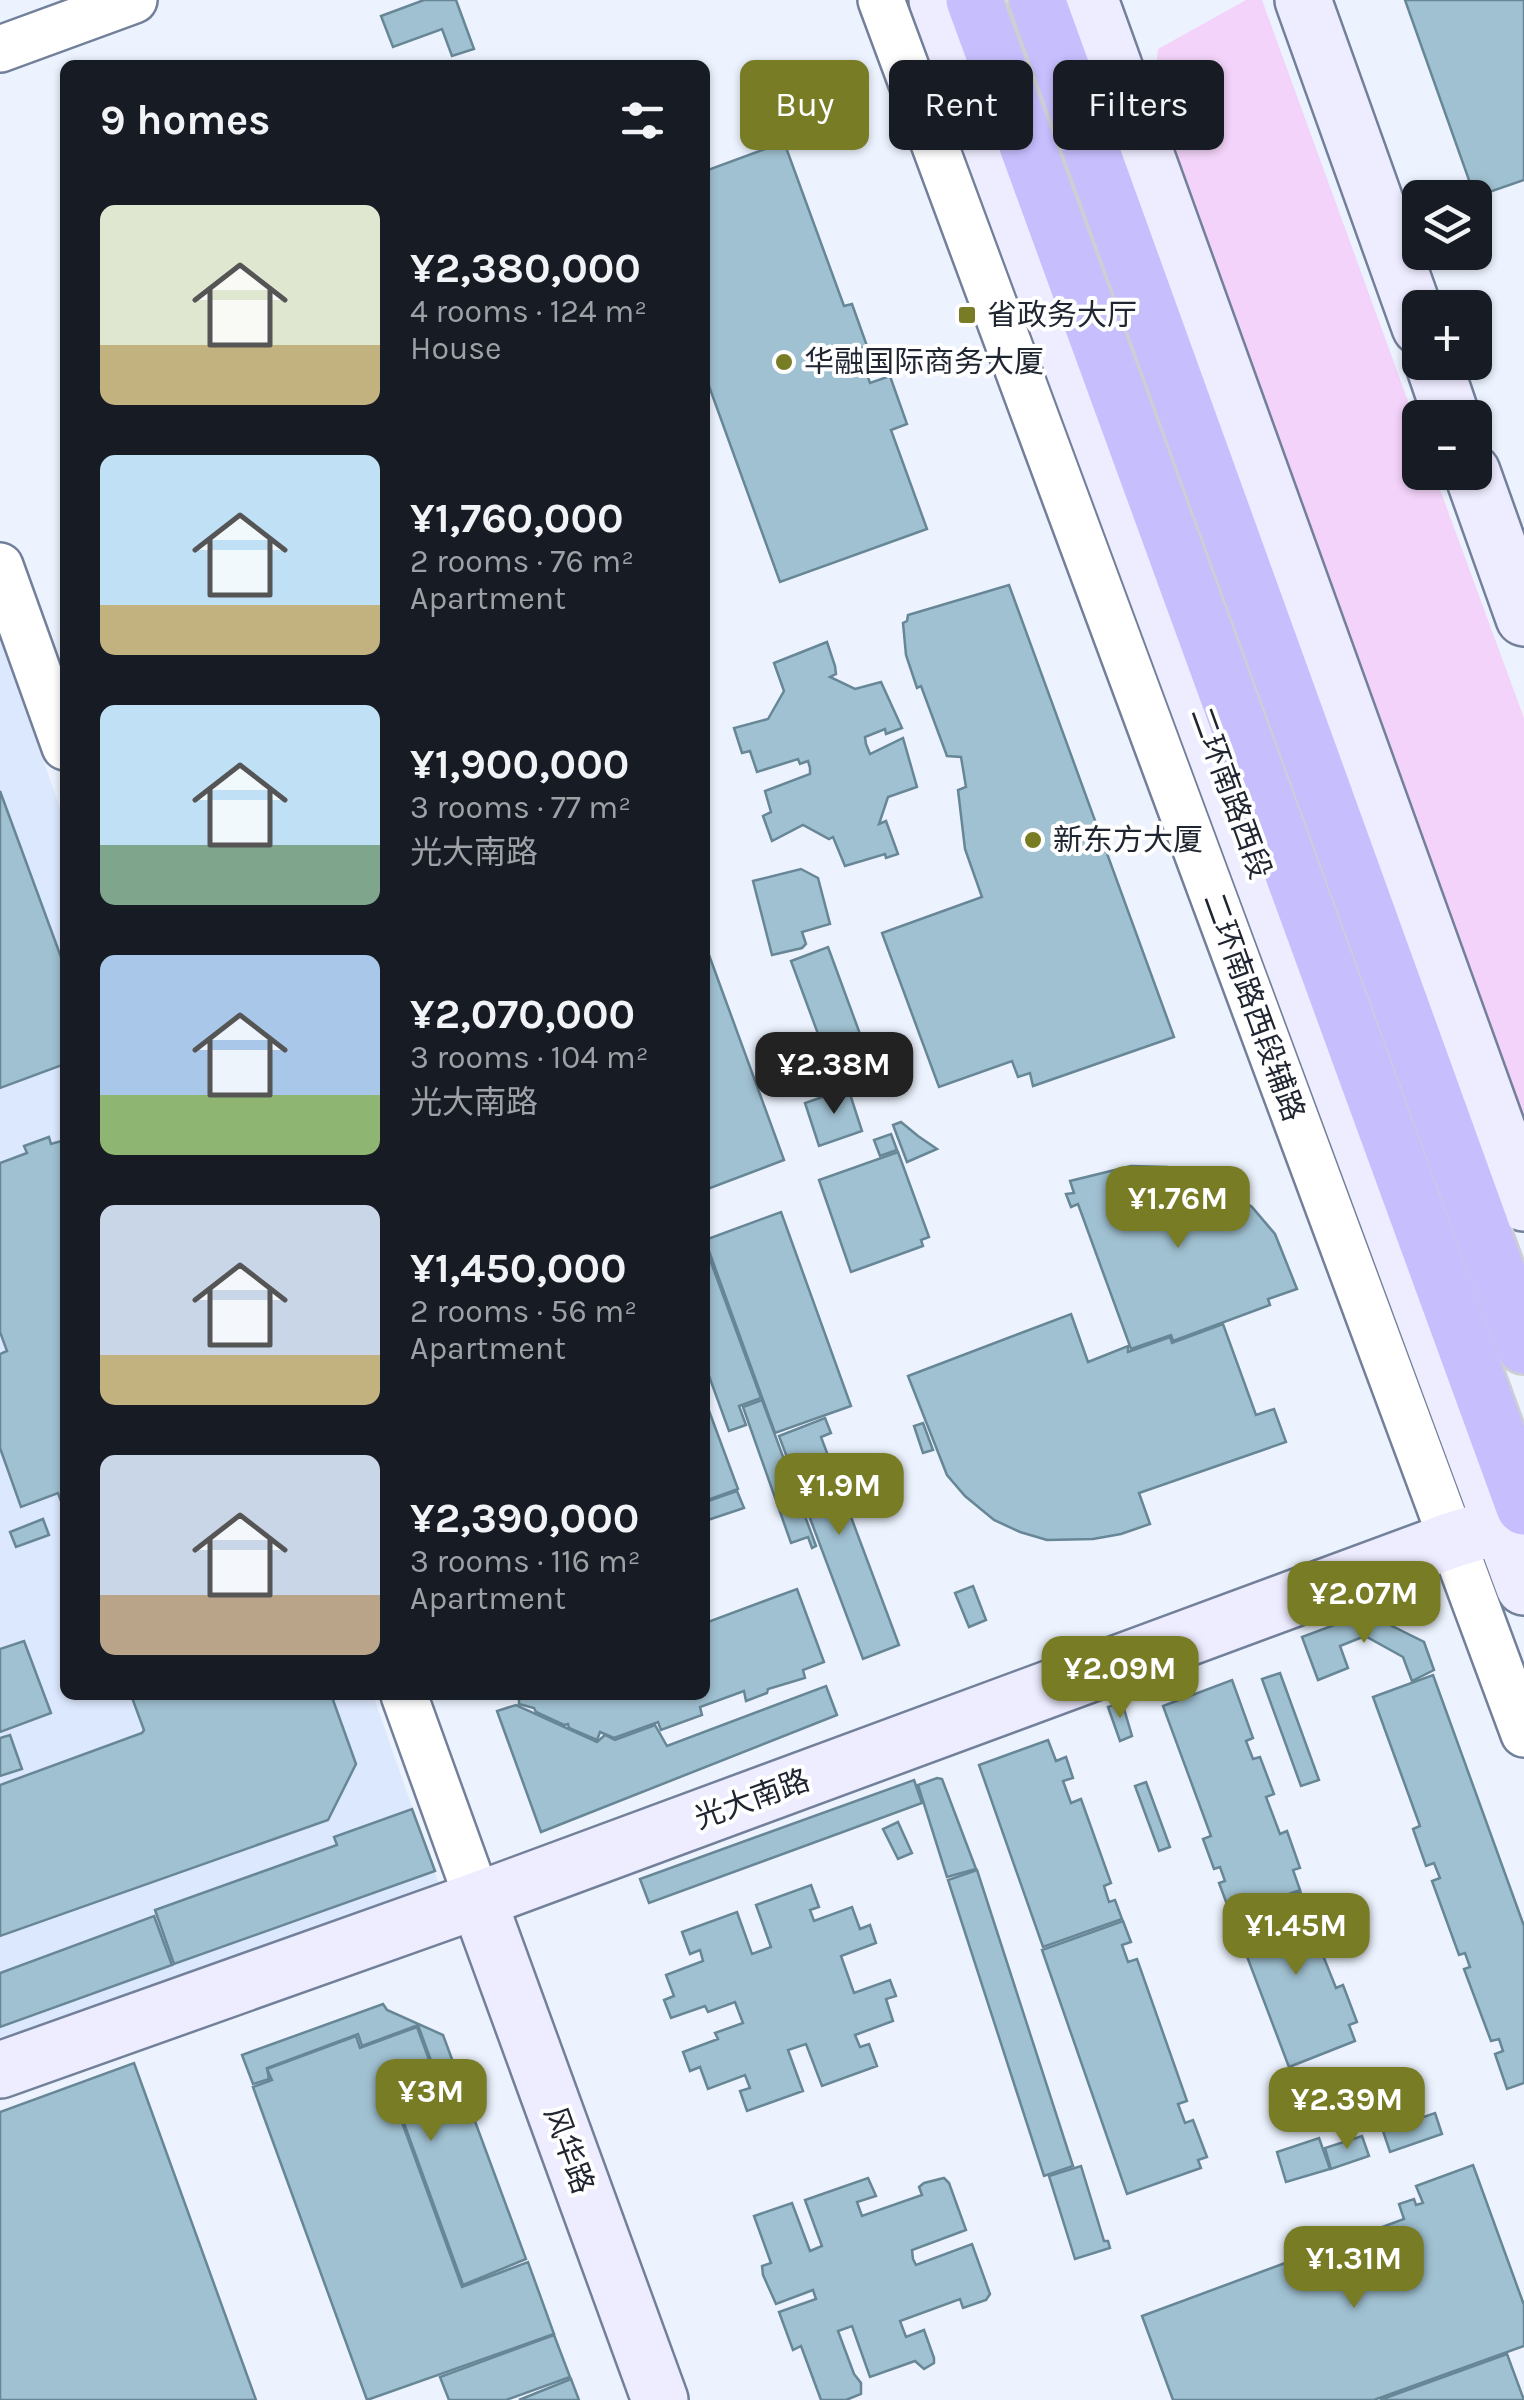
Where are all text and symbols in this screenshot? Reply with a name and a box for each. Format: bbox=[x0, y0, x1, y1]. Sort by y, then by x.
chip: Buy bbox=[740, 60, 869, 150]
chip: Rent bbox=[889, 60, 1033, 150]
chip: Filters bbox=[1053, 60, 1224, 150]
icon: filters bbox=[615, 93, 670, 148]
text: 9 homes bbox=[100, 95, 270, 145]
map controls bbox=[1402, 180, 1492, 490]
button: layers bbox=[1402, 180, 1492, 270]
text: ¥2,380,000 bbox=[410, 243, 641, 293]
icon: home bbox=[180, 245, 300, 365]
button: + bbox=[1402, 290, 1492, 380]
text: 4 rooms · 124 m² bbox=[410, 293, 647, 330]
place label: 省政务大厅 bbox=[987, 297, 1137, 333]
marker: 省政务大厅 bbox=[956, 304, 978, 326]
text: House bbox=[410, 330, 502, 367]
place label: 华融国际商务大厦 bbox=[804, 344, 1044, 380]
marker: 华融国际商务大厦 bbox=[773, 351, 795, 373]
button: − bbox=[1402, 400, 1492, 490]
text: ¥1,760,000 bbox=[410, 493, 624, 543]
icon: home bbox=[180, 495, 300, 615]
text: 2 rooms · 76 m² bbox=[410, 543, 634, 580]
text: Apartment bbox=[410, 580, 566, 617]
street label: 二环南路西段 bbox=[1183, 702, 1279, 884]
text: ¥1,900,000 bbox=[410, 739, 629, 789]
icon: home bbox=[180, 745, 300, 865]
text: 3 rooms · 77 m² bbox=[410, 789, 631, 826]
place label: 新东方大厦 bbox=[1053, 822, 1203, 858]
marker: 新东方大厦 bbox=[1022, 829, 1044, 851]
text: 光大南路 bbox=[410, 834, 538, 871]
street label: 二环南路西段辅路 bbox=[1196, 888, 1312, 1126]
text: ¥2,070,000 bbox=[410, 989, 635, 1039]
icon: home bbox=[180, 995, 300, 1115]
pin: ¥2.38M bbox=[753, 1032, 915, 1117]
text: 3 rooms · 104 m² bbox=[410, 1039, 649, 1076]
text: ¥2.38M bbox=[777, 1046, 891, 1083]
text: 光大南路 bbox=[410, 1084, 538, 1121]
pin: ¥1.76M bbox=[1097, 1166, 1259, 1251]
text: ¥1.76M bbox=[1128, 1180, 1228, 1217]
text: ¥1,450,000 bbox=[410, 1243, 627, 1293]
icon: home bbox=[180, 1245, 300, 1365]
text: 2 rooms · 56 m² bbox=[410, 1293, 637, 1330]
text: Apartment bbox=[410, 1330, 566, 1367]
pin: ¥1.9M bbox=[769, 1453, 909, 1538]
text: ¥1.9M bbox=[797, 1467, 881, 1504]
text: ¥2,390,000 bbox=[410, 1493, 639, 1543]
icon: home bbox=[180, 1495, 300, 1615]
text: 3 rooms · 116 m² bbox=[410, 1543, 641, 1580]
pin: ¥2.07M bbox=[1283, 1561, 1445, 1646]
text: ¥2.07M bbox=[1309, 1575, 1419, 1612]
text: Apartment bbox=[410, 1580, 566, 1617]
pin: ¥2.09M bbox=[1039, 1636, 1201, 1721]
text: ¥2.09M bbox=[1064, 1650, 1176, 1687]
street label: 光大南路 bbox=[689, 1762, 815, 1836]
pin: ¥1.45M bbox=[1215, 1893, 1377, 1978]
text: ¥1.45M bbox=[1245, 1907, 1347, 1944]
pin: ¥3M bbox=[383, 2059, 479, 2144]
pin: ¥2.39M bbox=[1266, 2067, 1428, 2152]
text: ¥3M bbox=[398, 2073, 464, 2110]
text: ¥2.39M bbox=[1291, 2081, 1403, 2118]
street label: 风华路 bbox=[537, 2102, 601, 2198]
pin: ¥1.31M bbox=[1273, 2226, 1435, 2311]
text: ¥1.31M bbox=[1306, 2240, 1402, 2277]

